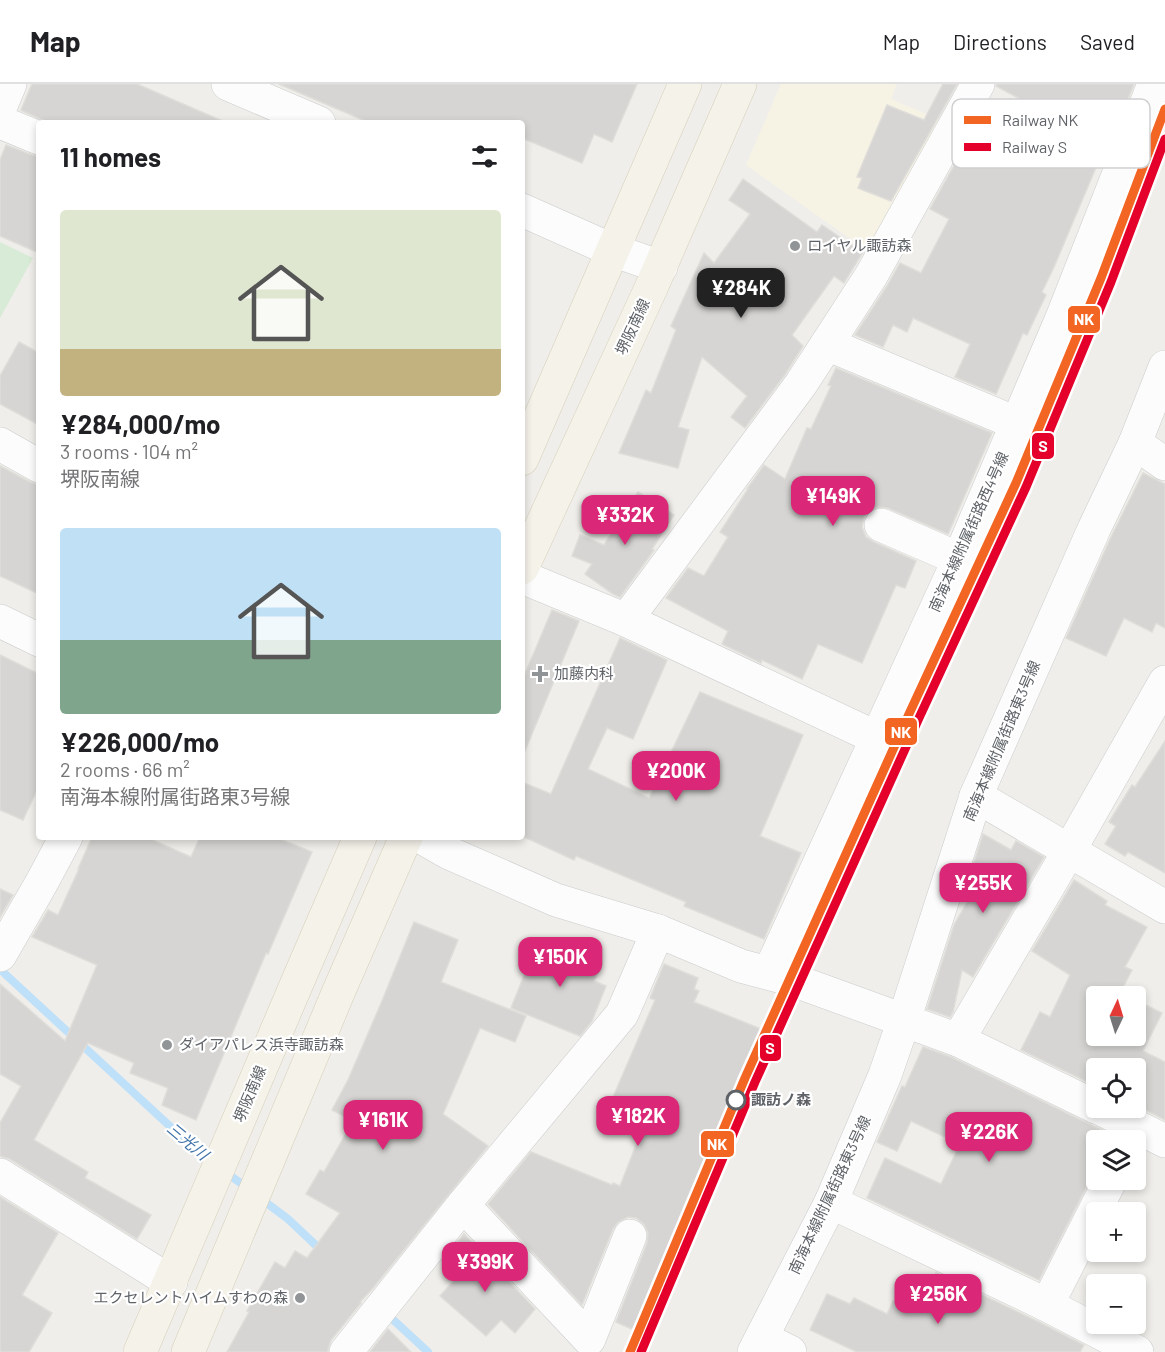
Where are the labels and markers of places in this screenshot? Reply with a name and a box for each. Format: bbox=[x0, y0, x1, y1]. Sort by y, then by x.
place label: ロイヤル諏訪森 bbox=[807, 236, 912, 254]
marker: ロイヤル諏訪森 bbox=[788, 239, 802, 253]
pin: ¥284K bbox=[699, 268, 783, 319]
pin: ¥149K bbox=[791, 476, 875, 527]
pin: ¥332K bbox=[583, 495, 667, 546]
place label: 加藤内科 bbox=[554, 664, 614, 682]
marker: 加藤内科 bbox=[531, 665, 549, 683]
pin: ¥200K bbox=[634, 751, 718, 802]
pin: ¥255K bbox=[941, 863, 1025, 914]
pin: ¥150K bbox=[518, 937, 602, 988]
place label: ダイアパレス浜寺諏訪森 bbox=[179, 1035, 344, 1053]
marker: ダイアパレス浜寺諏訪森 bbox=[160, 1038, 174, 1052]
marker: 諏訪ノ森 bbox=[726, 1090, 746, 1110]
place label: 諏訪ノ森 bbox=[751, 1090, 811, 1108]
pin: ¥182K bbox=[596, 1096, 680, 1147]
pin: ¥161K bbox=[341, 1100, 425, 1151]
pin: ¥226K bbox=[947, 1112, 1031, 1163]
pin: ¥399K bbox=[443, 1242, 527, 1293]
pin: ¥256K bbox=[896, 1274, 980, 1325]
place label: エクセレントハイムすわの森 bbox=[94, 1288, 288, 1306]
marker: エクセレントハイムすわの森 bbox=[293, 1291, 307, 1305]

